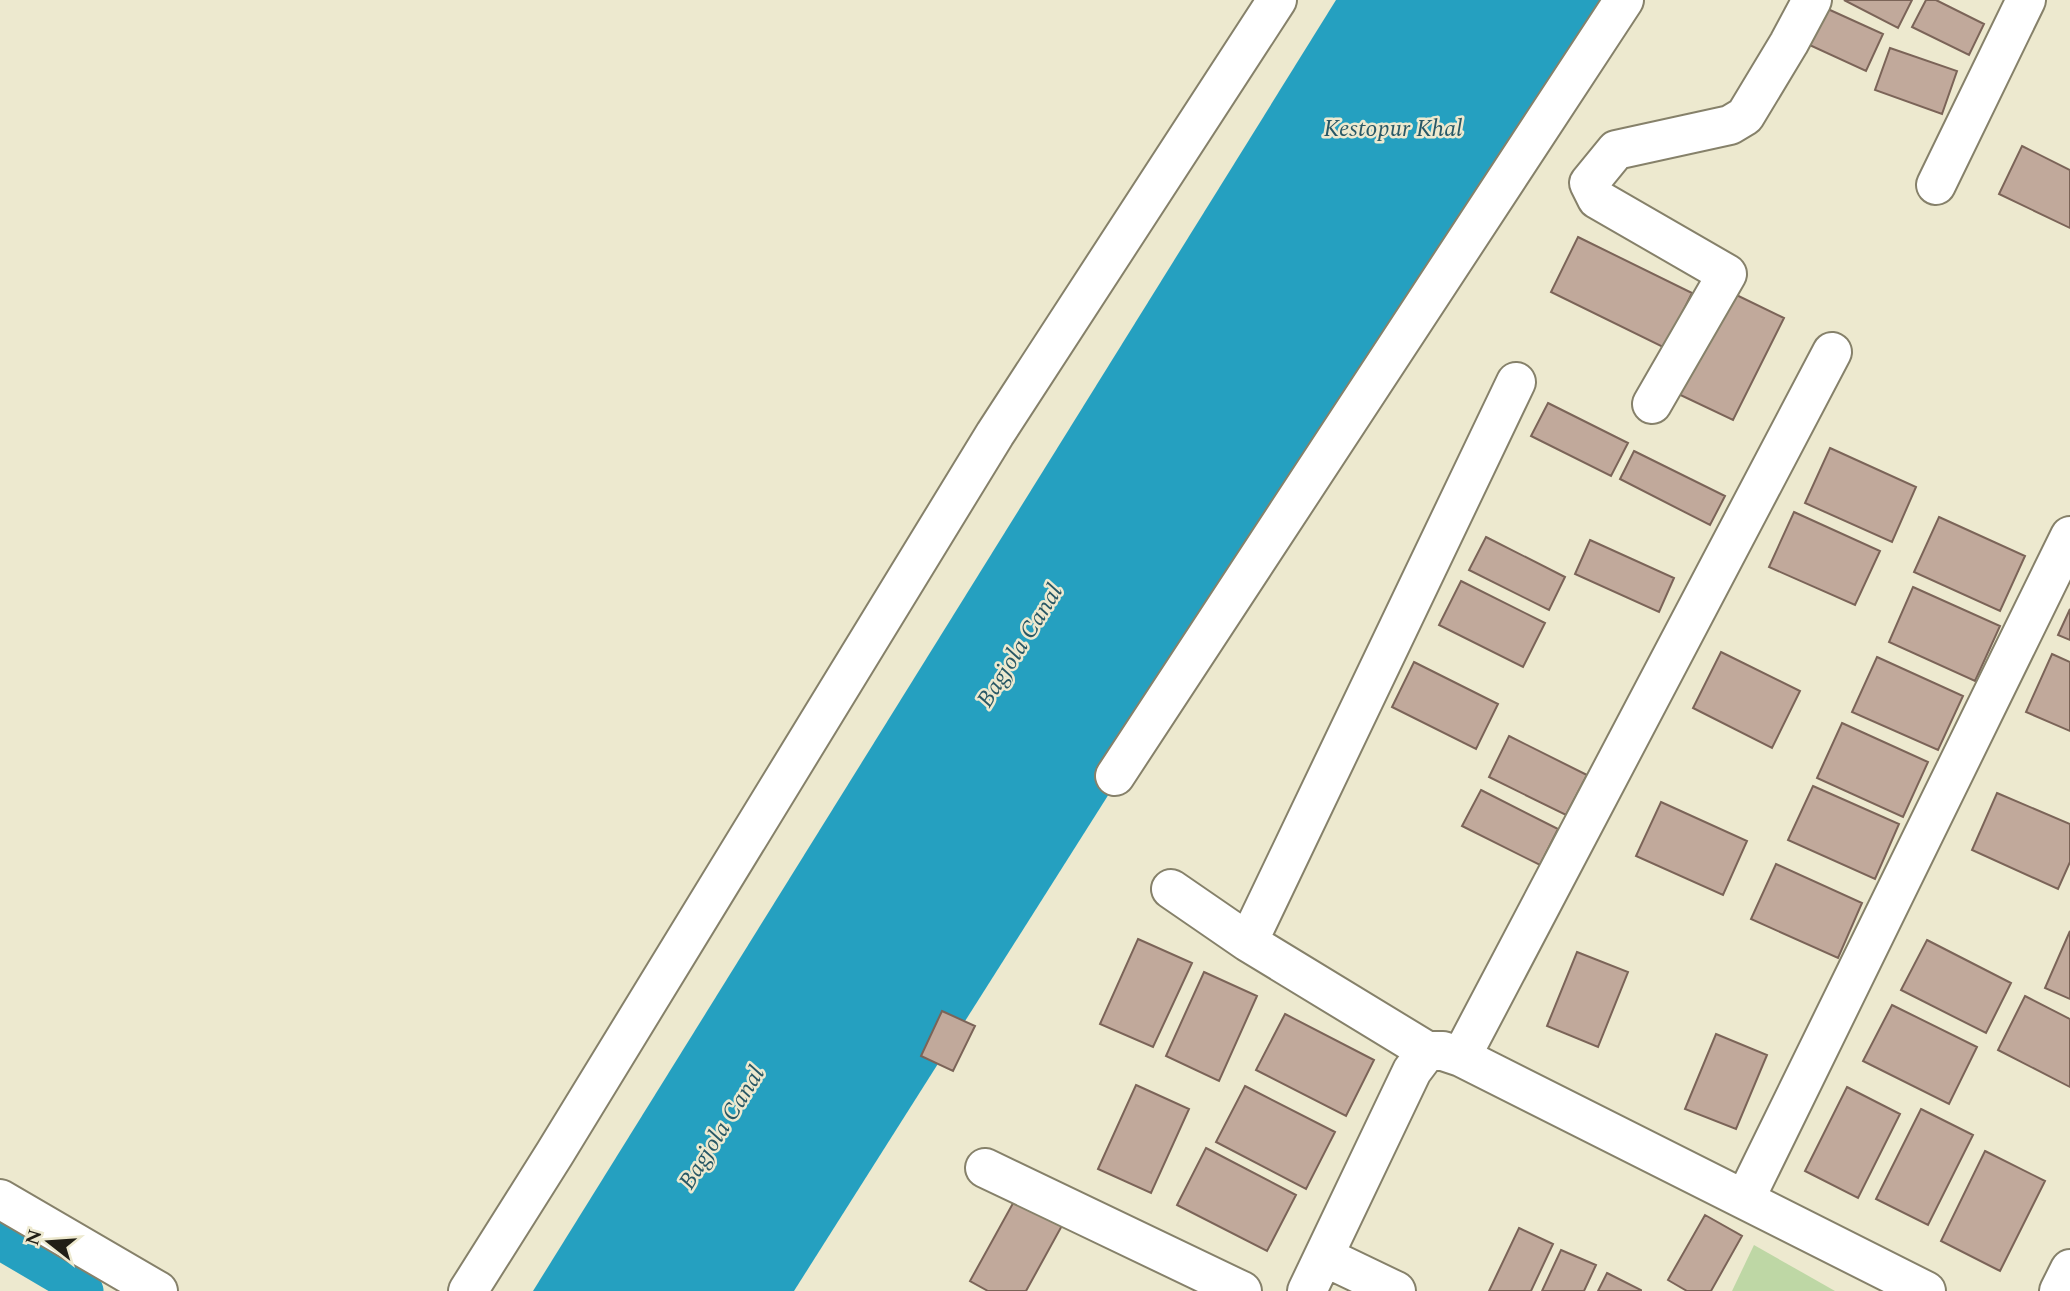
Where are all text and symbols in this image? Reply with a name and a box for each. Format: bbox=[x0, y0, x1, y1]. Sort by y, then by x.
water label: Kestopur Khal bbox=[1324, 111, 1462, 147]
water label: Bagjola Canal bbox=[968, 577, 1072, 715]
water label: Bagjola Canal bbox=[670, 1059, 774, 1197]
north arrow bbox=[14, 1207, 84, 1277]
text: N bbox=[18, 1226, 50, 1249]

